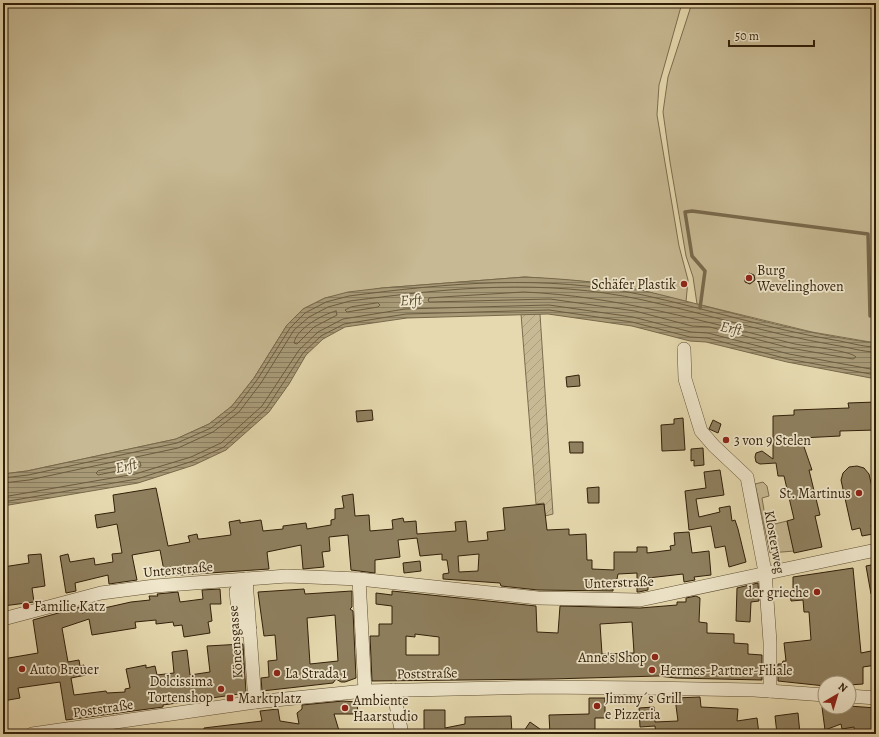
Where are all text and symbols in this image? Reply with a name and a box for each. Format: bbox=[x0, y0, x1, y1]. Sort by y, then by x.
scale bar bbox=[729, 22, 814, 48]
text: 50 m bbox=[735, 28, 759, 44]
place label: Burg Wevelinghoven bbox=[756, 261, 844, 296]
marker: Burg Wevelinghoven bbox=[744, 273, 754, 283]
place label: Schäfer Plastik bbox=[591, 275, 676, 294]
marker: Schäfer Plastik bbox=[679, 279, 689, 289]
water label: Erft bbox=[400, 289, 423, 311]
water label: Erft bbox=[718, 316, 744, 340]
place label: 3 von 9 Stelen bbox=[734, 431, 811, 450]
marker: 3 von 9 Stelen bbox=[721, 435, 731, 445]
water label: Erft bbox=[113, 454, 139, 478]
place label: St. Martinus bbox=[779, 484, 851, 503]
marker: St. Martinus bbox=[854, 488, 864, 498]
street label: Klosterweg bbox=[760, 509, 789, 575]
street label: Unterstraße bbox=[142, 557, 214, 582]
street label: Unterstraße bbox=[584, 572, 654, 593]
place label: der grieche bbox=[745, 583, 809, 602]
marker: der grieche bbox=[812, 587, 822, 597]
place label: Familie Katz bbox=[34, 597, 105, 616]
marker: Familie Katz bbox=[21, 601, 31, 611]
street label: Könensgasse bbox=[223, 605, 248, 679]
place label: Anne's Shop bbox=[577, 648, 647, 667]
marker: Anne's Shop bbox=[650, 652, 660, 662]
place label: Auto Breuer bbox=[29, 660, 99, 679]
place label: Hermes-Partner-Filiale bbox=[660, 661, 793, 680]
street label: Poststraße bbox=[396, 663, 458, 684]
marker: Auto Breuer bbox=[17, 664, 27, 674]
place label: La Strada 1 bbox=[285, 664, 347, 683]
marker: Hermes-Partner-Filiale bbox=[647, 665, 657, 675]
marker: La Strada 1 bbox=[272, 668, 282, 678]
place label: Dolcissima Tortenshop bbox=[148, 672, 213, 707]
north arrow bbox=[817, 675, 857, 715]
text: N bbox=[835, 679, 851, 696]
marker: Dolcissima Tortenshop bbox=[216, 684, 226, 694]
place label: Marktplatz bbox=[238, 689, 302, 708]
place label: Jimmy´s Grill e Pizzeria bbox=[605, 689, 682, 724]
place label: Ambiente Haarstudio bbox=[352, 691, 418, 726]
marker: Marktplatz bbox=[225, 693, 235, 703]
street label: Poststraße bbox=[72, 695, 135, 722]
marker: Jimmy´s Grill e Pizzeria bbox=[592, 701, 602, 711]
marker: Ambiente Haarstudio bbox=[340, 703, 350, 713]

